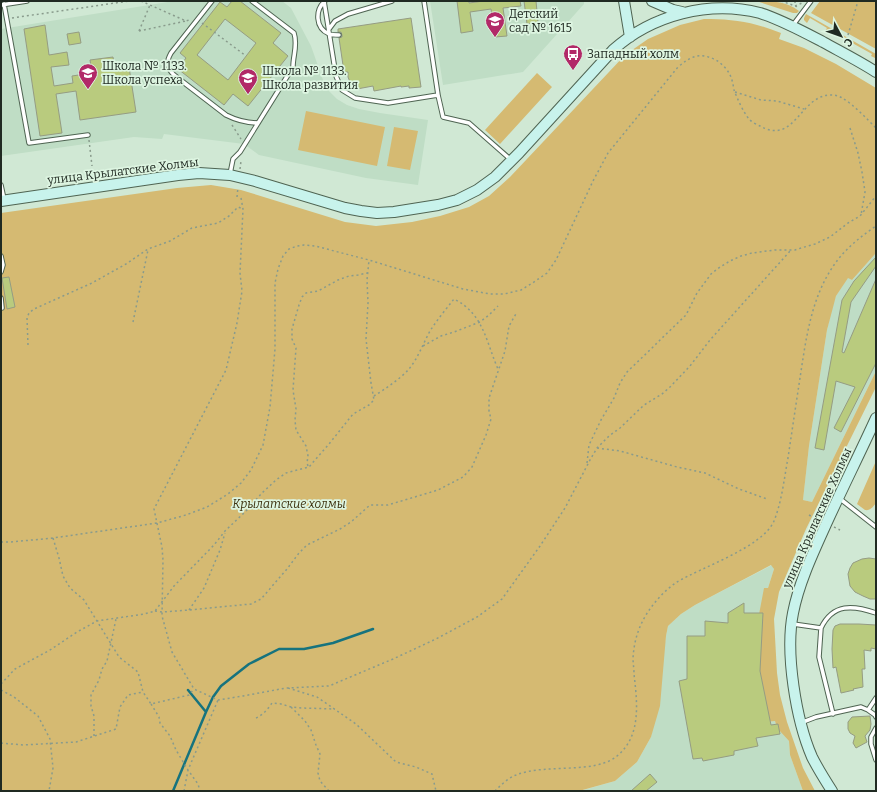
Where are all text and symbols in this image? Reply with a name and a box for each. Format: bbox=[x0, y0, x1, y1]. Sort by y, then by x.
place label: Детский сад № 1615 bbox=[509, 7, 572, 35]
school or university icon: Детский сад № 1615 bbox=[484, 10, 506, 38]
north arrow bbox=[821, 16, 861, 56]
text: С bbox=[841, 35, 855, 49]
bus stop icon: Западный холм bbox=[562, 43, 584, 71]
place label: Западный холм bbox=[587, 47, 679, 61]
place label: Школа № 1133. Школа успеха bbox=[102, 59, 187, 87]
school or university icon: Школа № 1133. Школа успеха bbox=[77, 62, 99, 90]
place label: Школа № 1133. Школа развития bbox=[262, 64, 359, 92]
school or university icon: Школа № 1133. Школа развития bbox=[237, 67, 259, 95]
street label: улица Крылатские Холмы bbox=[46, 155, 200, 187]
street label: улица Крылатские Холмы bbox=[779, 445, 854, 591]
park label: Крылатские холмы bbox=[232, 497, 346, 511]

